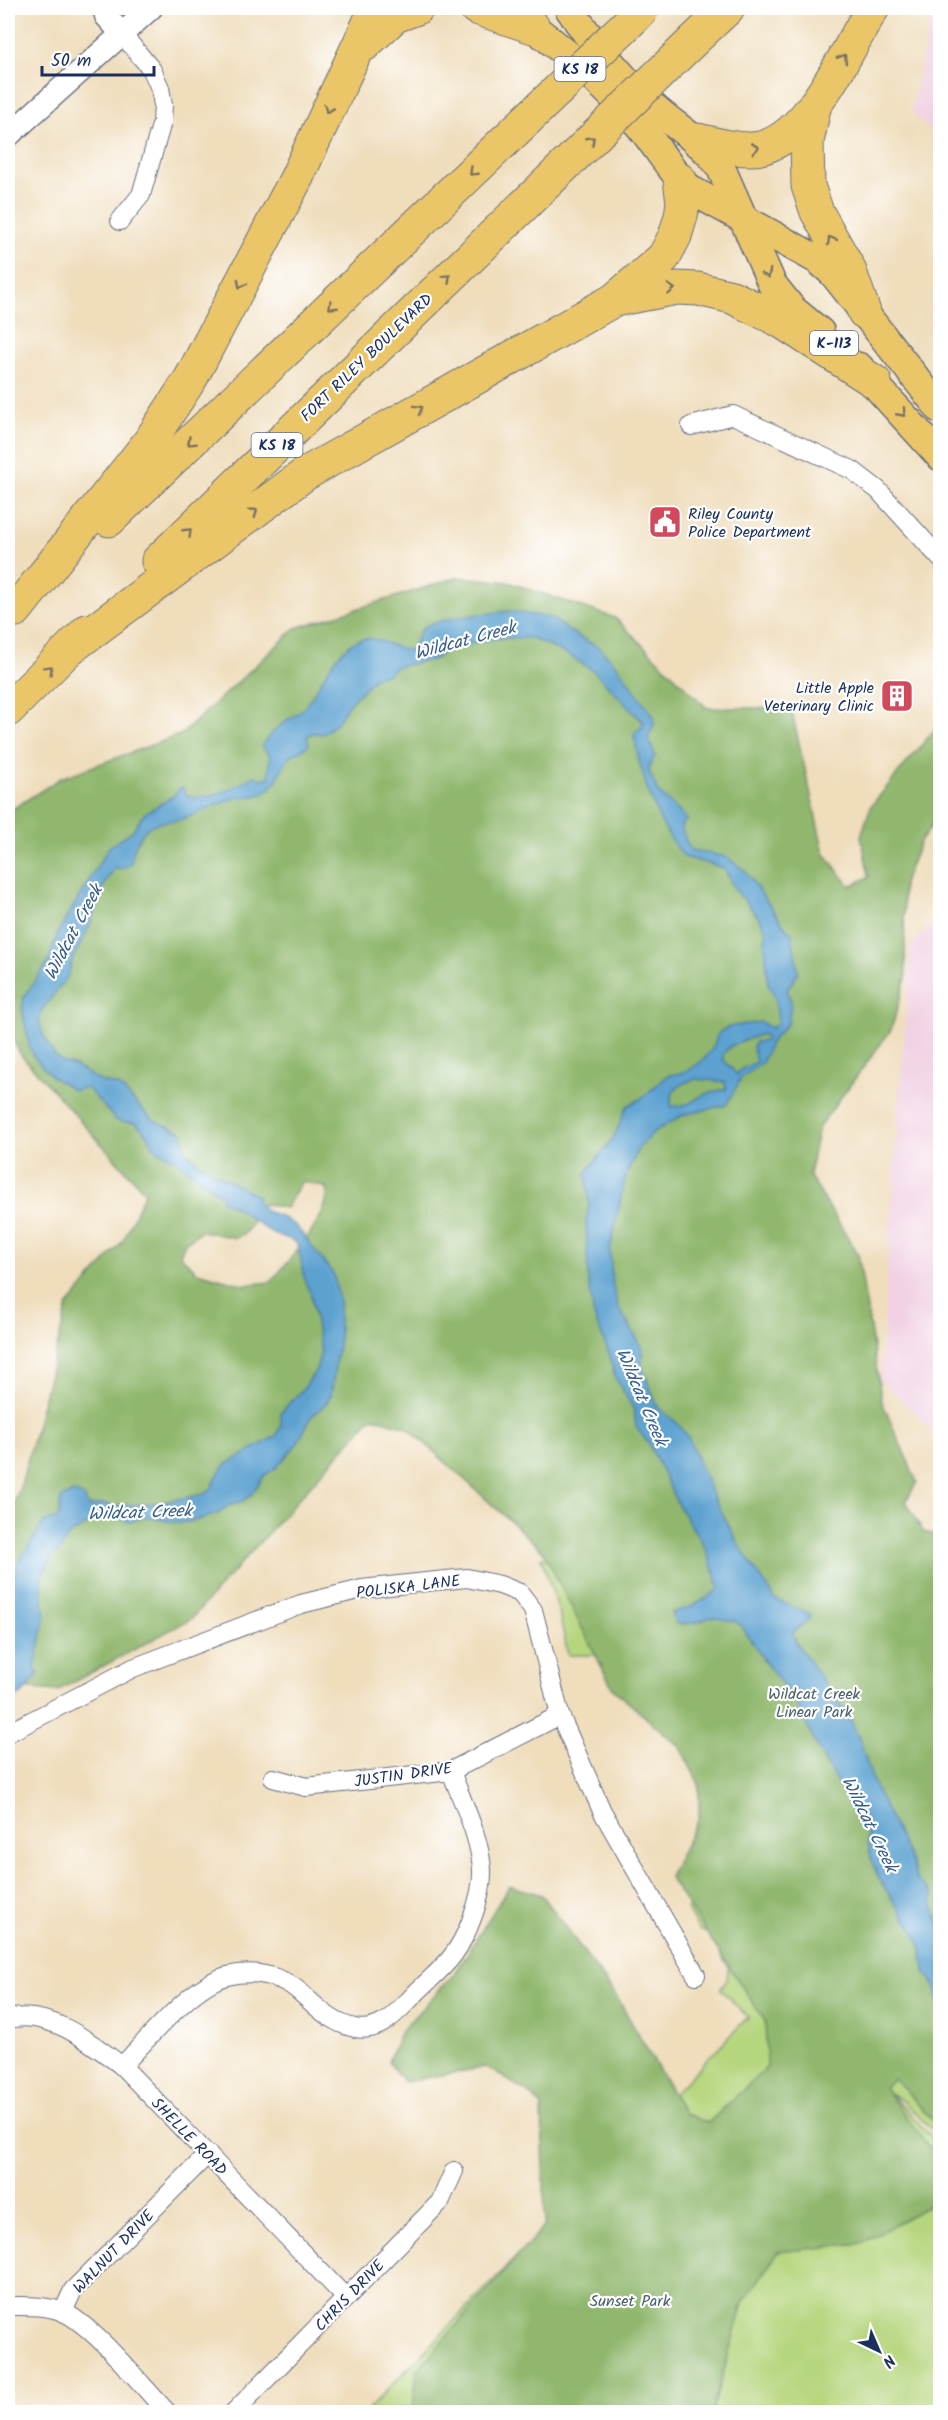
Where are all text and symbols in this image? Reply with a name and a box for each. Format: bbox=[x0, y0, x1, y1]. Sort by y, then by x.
scale bar bbox=[42, 39, 154, 77]
text: 50 m bbox=[51, 47, 91, 76]
one-way arrow bbox=[836, 54, 847, 64]
road number: KS 18 bbox=[554, 57, 606, 81]
one-way arrow bbox=[323, 103, 335, 114]
one-way arrow bbox=[584, 136, 594, 147]
one-way arrow bbox=[750, 142, 759, 155]
one-way arrow bbox=[469, 165, 480, 176]
one-way arrow bbox=[827, 235, 839, 246]
one-way arrow bbox=[760, 268, 771, 278]
one-way arrow bbox=[441, 274, 451, 285]
one-way arrow bbox=[237, 277, 248, 288]
one-way arrow bbox=[667, 282, 676, 295]
street label: FORT RILEY BOULEVARD bbox=[295, 288, 439, 428]
one-way arrow bbox=[328, 299, 339, 310]
road number: K-113 bbox=[810, 331, 858, 355]
one-way arrow bbox=[413, 405, 423, 416]
one-way arrow bbox=[895, 406, 906, 417]
road number: KS 18 bbox=[252, 433, 302, 457]
one-way arrow bbox=[188, 434, 199, 445]
place label: Riley County Police Department bbox=[688, 502, 812, 545]
public building icon: Riley County Police Department bbox=[647, 504, 683, 540]
one-way arrow bbox=[247, 508, 258, 519]
one-way arrow bbox=[182, 528, 192, 539]
water label: Wildcat Creek bbox=[412, 613, 522, 669]
one-way arrow bbox=[42, 665, 53, 676]
place label: Little Apple Veterinary Clinic bbox=[764, 676, 874, 719]
building icon: Little Apple Veterinary Clinic bbox=[879, 678, 915, 714]
water label: Wildcat Creek bbox=[37, 878, 113, 985]
water label: Wildcat Creek bbox=[607, 1344, 675, 1453]
water label: Wildcat Creek bbox=[88, 1497, 195, 1530]
street label: POLISKA LANE bbox=[355, 1569, 462, 1606]
park label: Wildcat Creek Linear Park bbox=[768, 1682, 861, 1725]
street label: JUSTIN DRIVE bbox=[353, 1756, 455, 1795]
water label: Wildcat Creek bbox=[833, 1772, 906, 1880]
street label: SHELLE ROAD bbox=[145, 2092, 233, 2182]
street label: WALNUT DRIVE bbox=[67, 2204, 161, 2300]
street label: CHRIS DRIVE bbox=[309, 2254, 391, 2338]
park label: Sunset Park bbox=[590, 2289, 671, 2314]
north arrow bbox=[849, 2321, 909, 2381]
text: N bbox=[876, 2348, 901, 2373]

